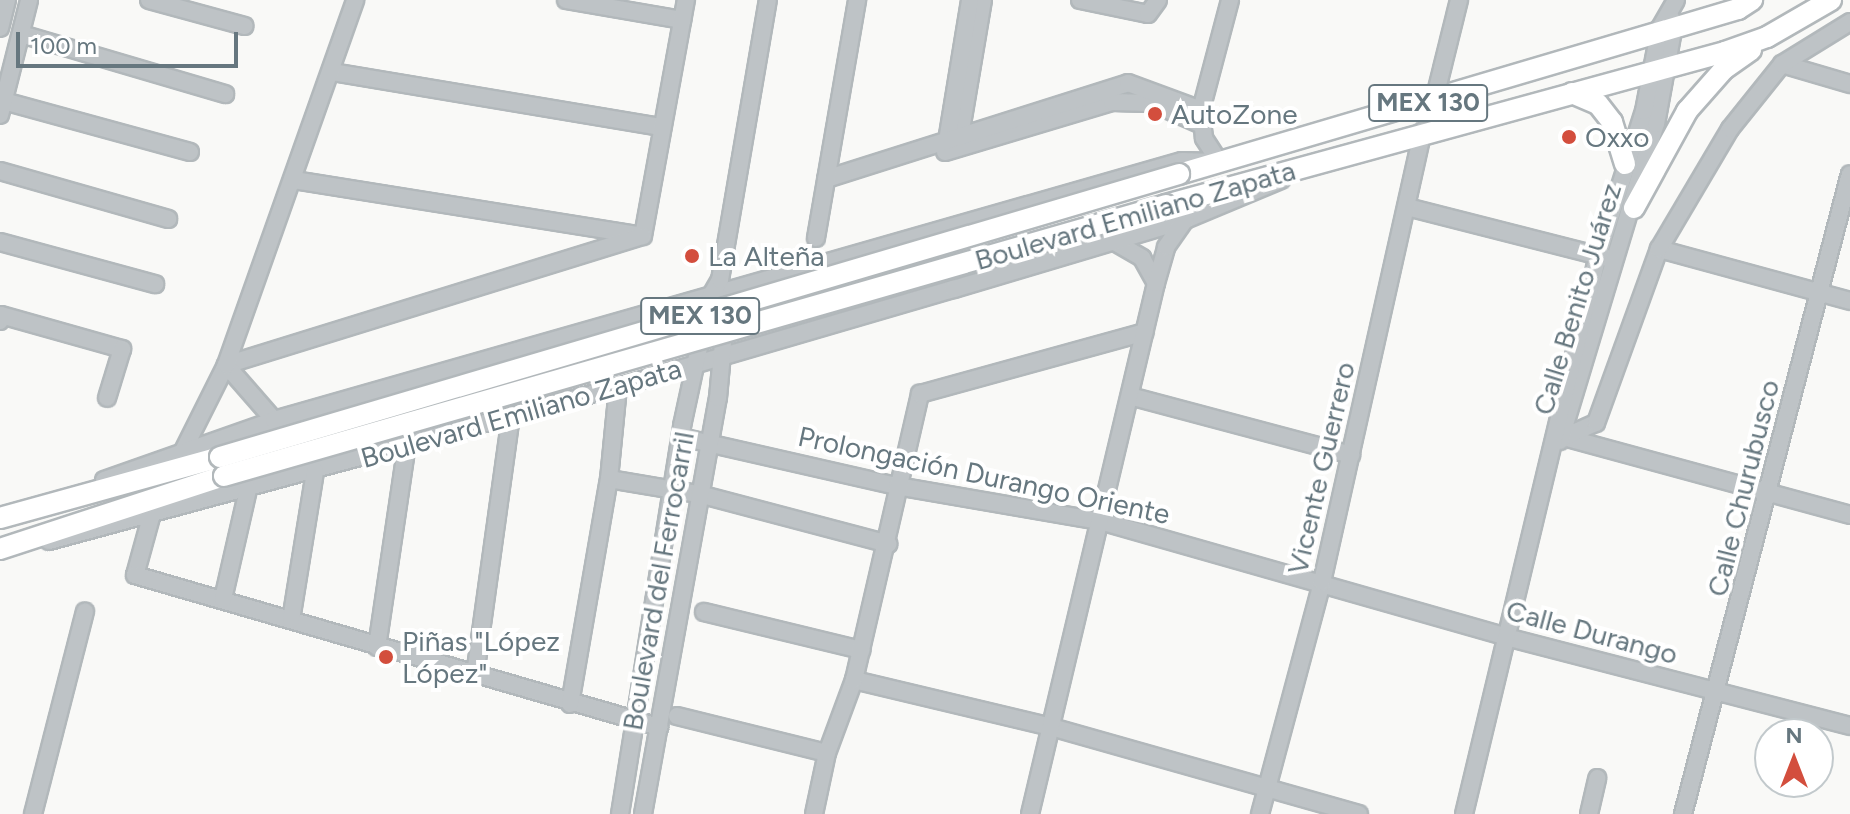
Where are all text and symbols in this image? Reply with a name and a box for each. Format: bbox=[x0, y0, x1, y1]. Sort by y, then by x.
scale bar bbox=[20, 16, 242, 66]
text: 100 m bbox=[30, 31, 97, 60]
road number: MEX 130 bbox=[1368, 81, 1488, 125]
place label: AutoZone bbox=[1171, 97, 1297, 131]
marker: AutoZone bbox=[1146, 105, 1164, 123]
place label: Oxxo bbox=[1585, 120, 1649, 154]
marker: Oxxo bbox=[1560, 128, 1578, 146]
street label: Boulevard Emiliano Zapata bbox=[971, 153, 1299, 277]
street label: Calle Benito Juárez bbox=[1526, 179, 1628, 419]
place label: La Alteña bbox=[708, 239, 825, 273]
marker: La Alteña bbox=[683, 247, 701, 265]
road number: MEX 130 bbox=[640, 294, 760, 338]
street label: Boulevard Emiliano Zapata bbox=[357, 351, 685, 475]
street label: Vicente Guerrero bbox=[1280, 359, 1362, 577]
street label: Calle Churubusco bbox=[1700, 376, 1786, 600]
street label: Prolongación Durango Oriente bbox=[795, 419, 1173, 531]
street label: Boulevard del Ferrocarril bbox=[615, 429, 701, 733]
street label: Calle Durango bbox=[1503, 593, 1681, 671]
place label: Piñas "López López" bbox=[402, 624, 560, 690]
marker: Piñas "López López" bbox=[377, 648, 395, 666]
north arrow bbox=[1754, 718, 1834, 798]
text: N bbox=[1785, 722, 1803, 749]

